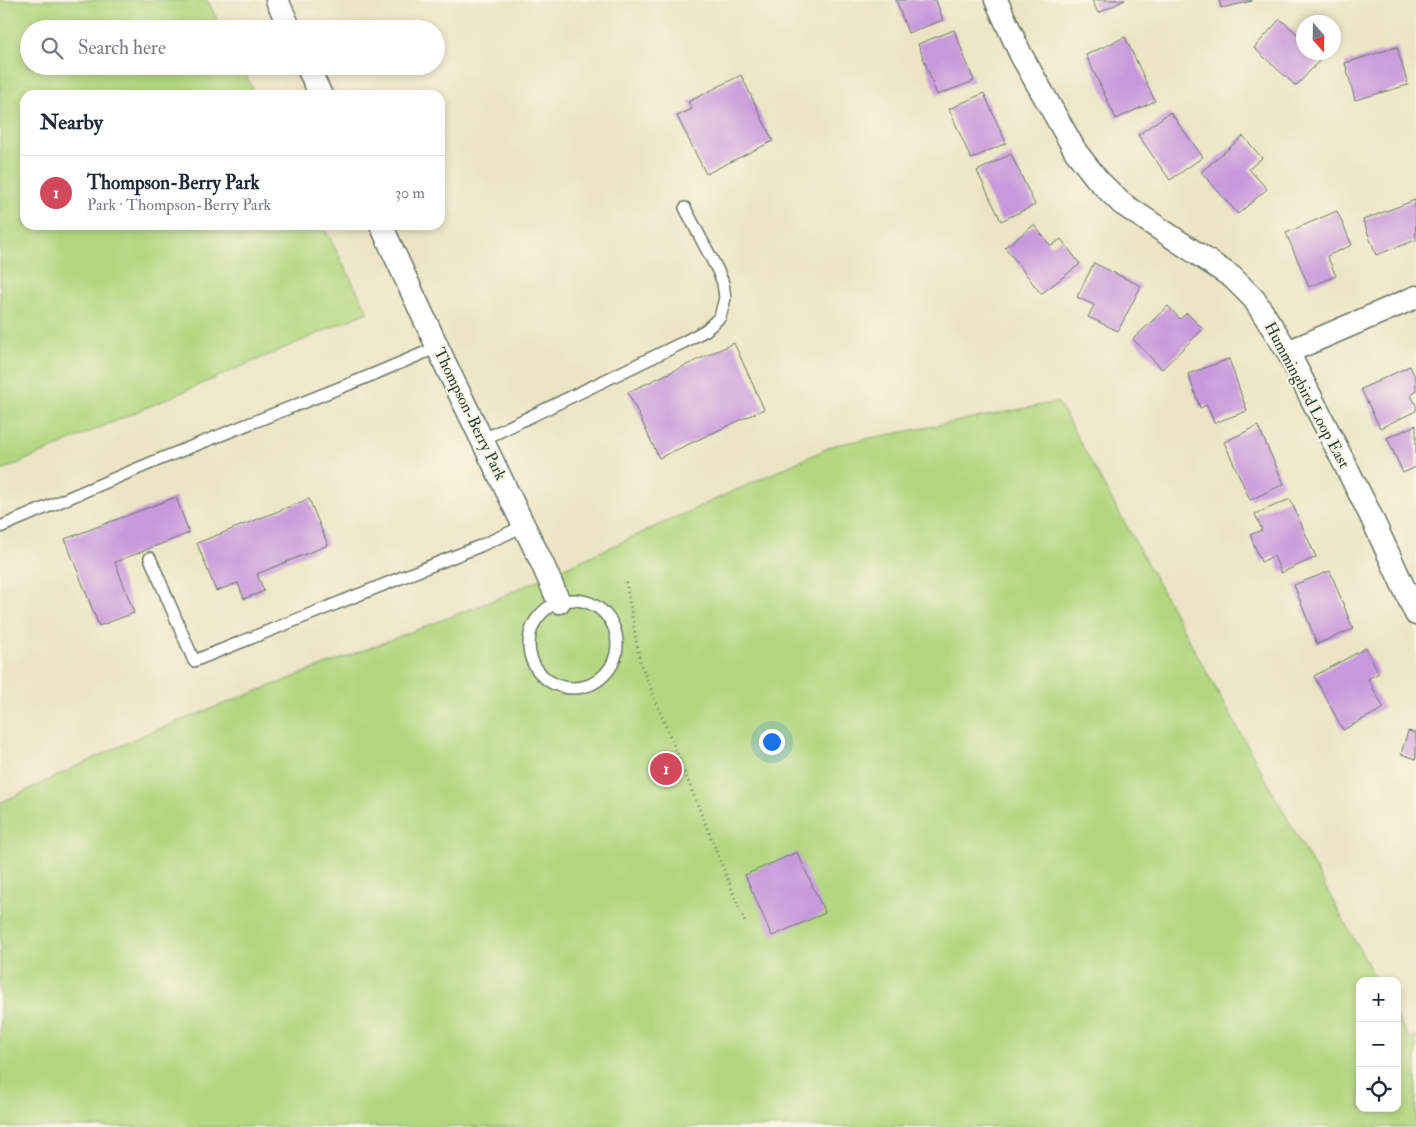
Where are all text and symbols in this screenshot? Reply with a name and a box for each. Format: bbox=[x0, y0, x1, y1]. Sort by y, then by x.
north arrow bbox=[1296, 15, 1341, 60]
search box bbox=[20, 20, 445, 75]
icon: search bbox=[38, 34, 66, 62]
text: Search here bbox=[78, 36, 166, 60]
text: Nearby bbox=[40, 109, 103, 136]
text: Thompson-Berry Park bbox=[87, 171, 260, 195]
text: 1 bbox=[53, 183, 59, 203]
text: 30 m bbox=[395, 183, 425, 203]
text: Park · Thompson-Berry Park bbox=[87, 195, 271, 215]
street label: Hummingbird Loop East bbox=[1259, 318, 1354, 472]
street label: Thompson-Berry Park bbox=[428, 344, 511, 484]
your location bbox=[759, 729, 785, 755]
pin: 1 bbox=[650, 750, 682, 788]
map controls bbox=[1356, 977, 1401, 1112]
button: + bbox=[1356, 977, 1401, 1022]
button: − bbox=[1356, 1022, 1401, 1067]
button: locate bbox=[1356, 1067, 1401, 1112]

